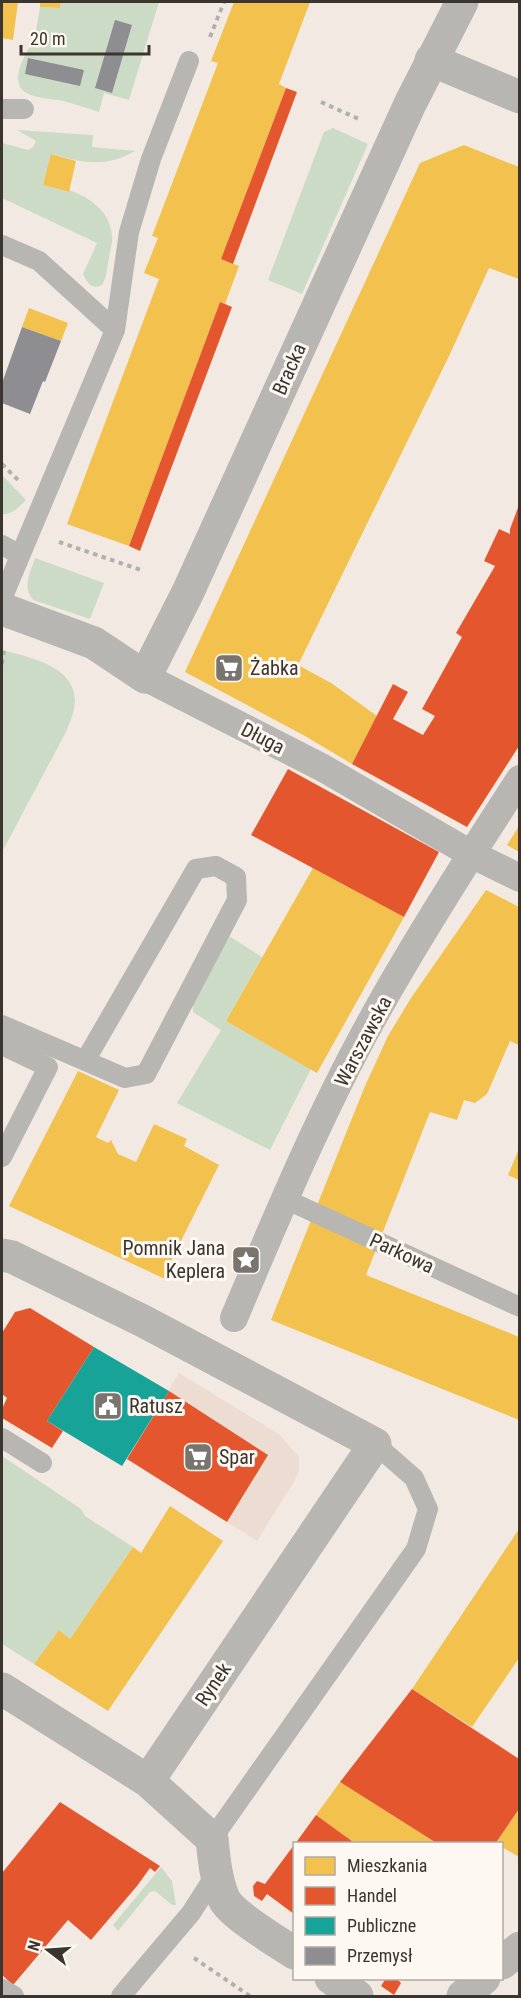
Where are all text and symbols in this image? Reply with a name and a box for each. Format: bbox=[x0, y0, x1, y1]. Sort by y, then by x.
scale bar bbox=[21, 18, 148, 56]
text: 20 m bbox=[30, 28, 65, 49]
street label: Bracka bbox=[267, 339, 311, 399]
supermarket icon: Żabka bbox=[213, 652, 245, 684]
place label: Żabka bbox=[250, 656, 299, 680]
street label: Długa bbox=[237, 717, 289, 759]
street label: Warszawska bbox=[329, 992, 397, 1090]
street label: Parkowa bbox=[366, 1228, 438, 1278]
place label: Pomnik Jana Keplera bbox=[123, 1236, 225, 1283]
place icon: Pomnik Jana Keplera bbox=[230, 1244, 262, 1276]
public building icon: Ratusz bbox=[92, 1390, 124, 1422]
place label: Ratusz bbox=[129, 1394, 183, 1418]
supermarket icon: Spar bbox=[182, 1441, 214, 1473]
place label: Spar bbox=[219, 1445, 255, 1469]
street label: Rynek bbox=[190, 1658, 236, 1710]
legend bbox=[293, 1842, 503, 1980]
text: Mieszkania bbox=[347, 1855, 427, 1876]
text: Handel bbox=[347, 1885, 397, 1906]
text: Publiczne bbox=[347, 1915, 416, 1936]
north arrow bbox=[18, 1920, 78, 1980]
text: N bbox=[24, 1938, 45, 1953]
text: Przemysł bbox=[347, 1945, 413, 1966]

